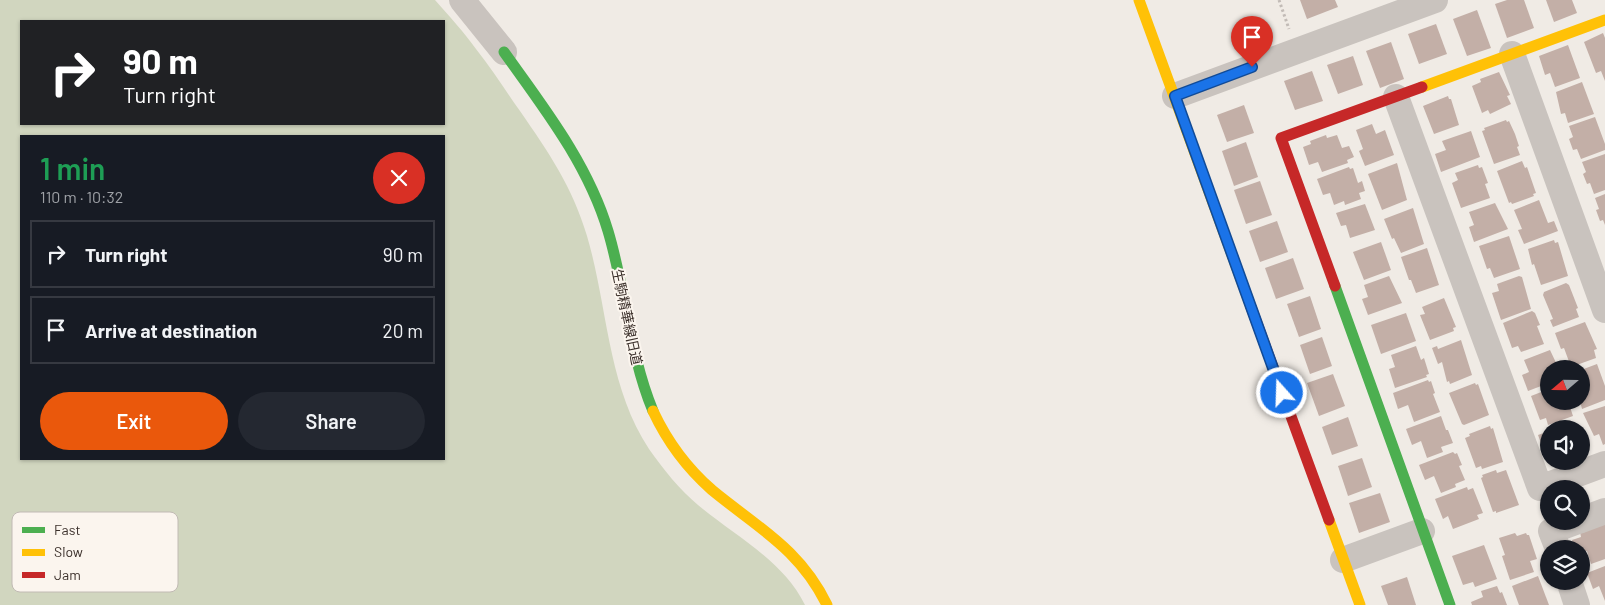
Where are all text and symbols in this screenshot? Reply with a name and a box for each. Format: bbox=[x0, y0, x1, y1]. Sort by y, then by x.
pin bbox=[1231, 16, 1273, 67]
icon: arrive bbox=[1238, 23, 1266, 51]
text: 90 m bbox=[123, 39, 198, 81]
icon: right bbox=[40, 40, 105, 105]
text: Turn right bbox=[123, 81, 216, 107]
text: 1 min bbox=[40, 150, 105, 186]
button: close bbox=[373, 152, 425, 204]
text: 110 m · 10:32 bbox=[40, 187, 123, 206]
icon: right bbox=[42, 240, 70, 268]
text: Turn right bbox=[85, 243, 167, 266]
text: 90 m bbox=[383, 243, 423, 266]
street label: 生駒精華線旧道 bbox=[609, 267, 646, 367]
icon: arrive bbox=[42, 316, 70, 344]
text: Arrive at destination bbox=[85, 319, 257, 342]
text: 20 m bbox=[383, 319, 423, 342]
north arrow bbox=[1540, 360, 1590, 410]
map controls bbox=[1540, 360, 1590, 590]
position arrow bbox=[1255, 366, 1307, 418]
button: Exit bbox=[40, 392, 228, 450]
button: Share bbox=[238, 392, 425, 450]
button: sound bbox=[1540, 420, 1590, 470]
button: search bbox=[1540, 480, 1590, 530]
legend bbox=[12, 512, 178, 592]
text: Fast bbox=[54, 521, 80, 538]
button: layers bbox=[1540, 540, 1590, 590]
text: Slow bbox=[54, 543, 83, 560]
text: Jam bbox=[54, 566, 81, 583]

